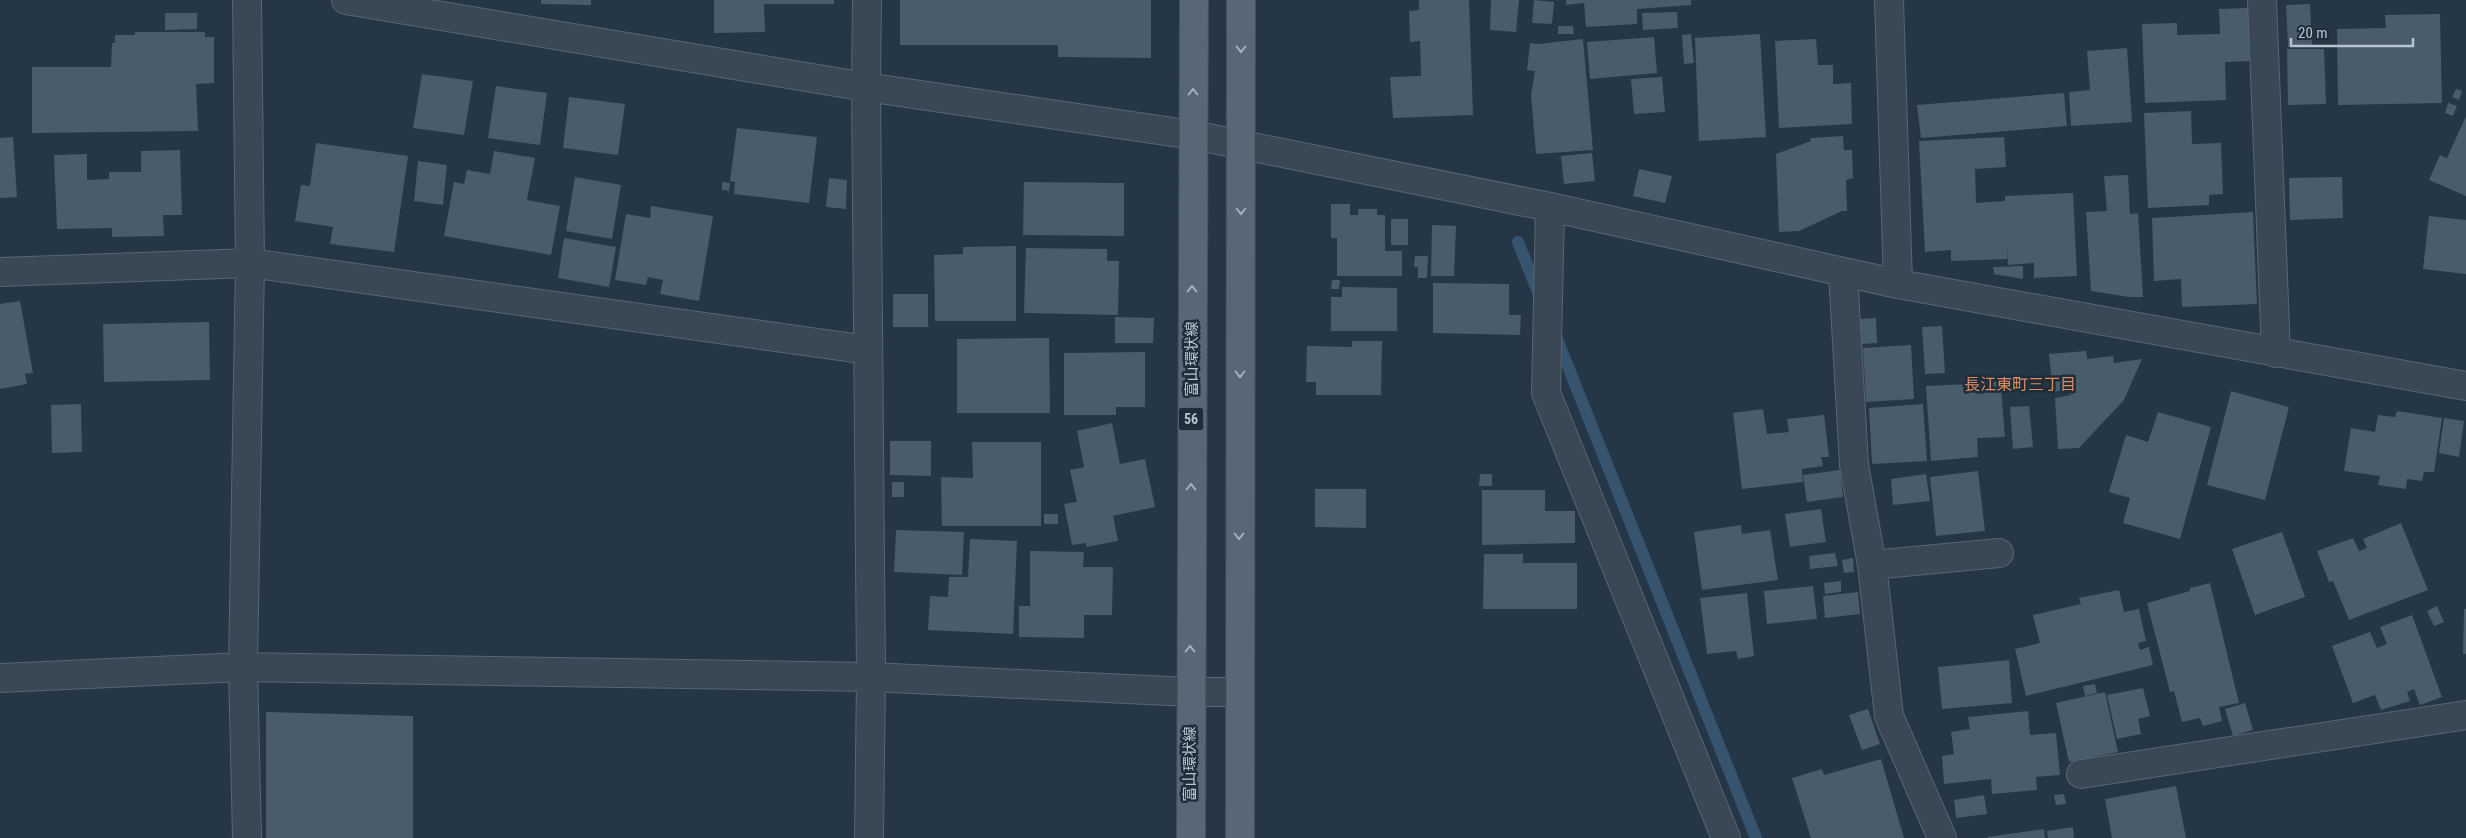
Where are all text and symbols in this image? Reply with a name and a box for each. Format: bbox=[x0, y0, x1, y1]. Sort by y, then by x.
scale bar bbox=[2291, 15, 2414, 47]
text: 20 m bbox=[2298, 24, 2328, 42]
one-way arrow bbox=[1236, 45, 1246, 53]
one-way arrow bbox=[1188, 88, 1198, 96]
one-way arrow bbox=[1235, 207, 1246, 215]
one-way arrow bbox=[1187, 285, 1197, 293]
street label: 富山環状線 bbox=[1183, 321, 1201, 397]
one-way arrow bbox=[1235, 370, 1245, 378]
district label: 長江東町三丁目 bbox=[1964, 375, 2076, 394]
road number: 56 bbox=[1178, 408, 1204, 430]
one-way arrow bbox=[1186, 483, 1196, 490]
one-way arrow bbox=[1234, 532, 1244, 540]
one-way arrow bbox=[1185, 645, 1195, 653]
street label: 富山環状線 bbox=[1181, 726, 1199, 802]

